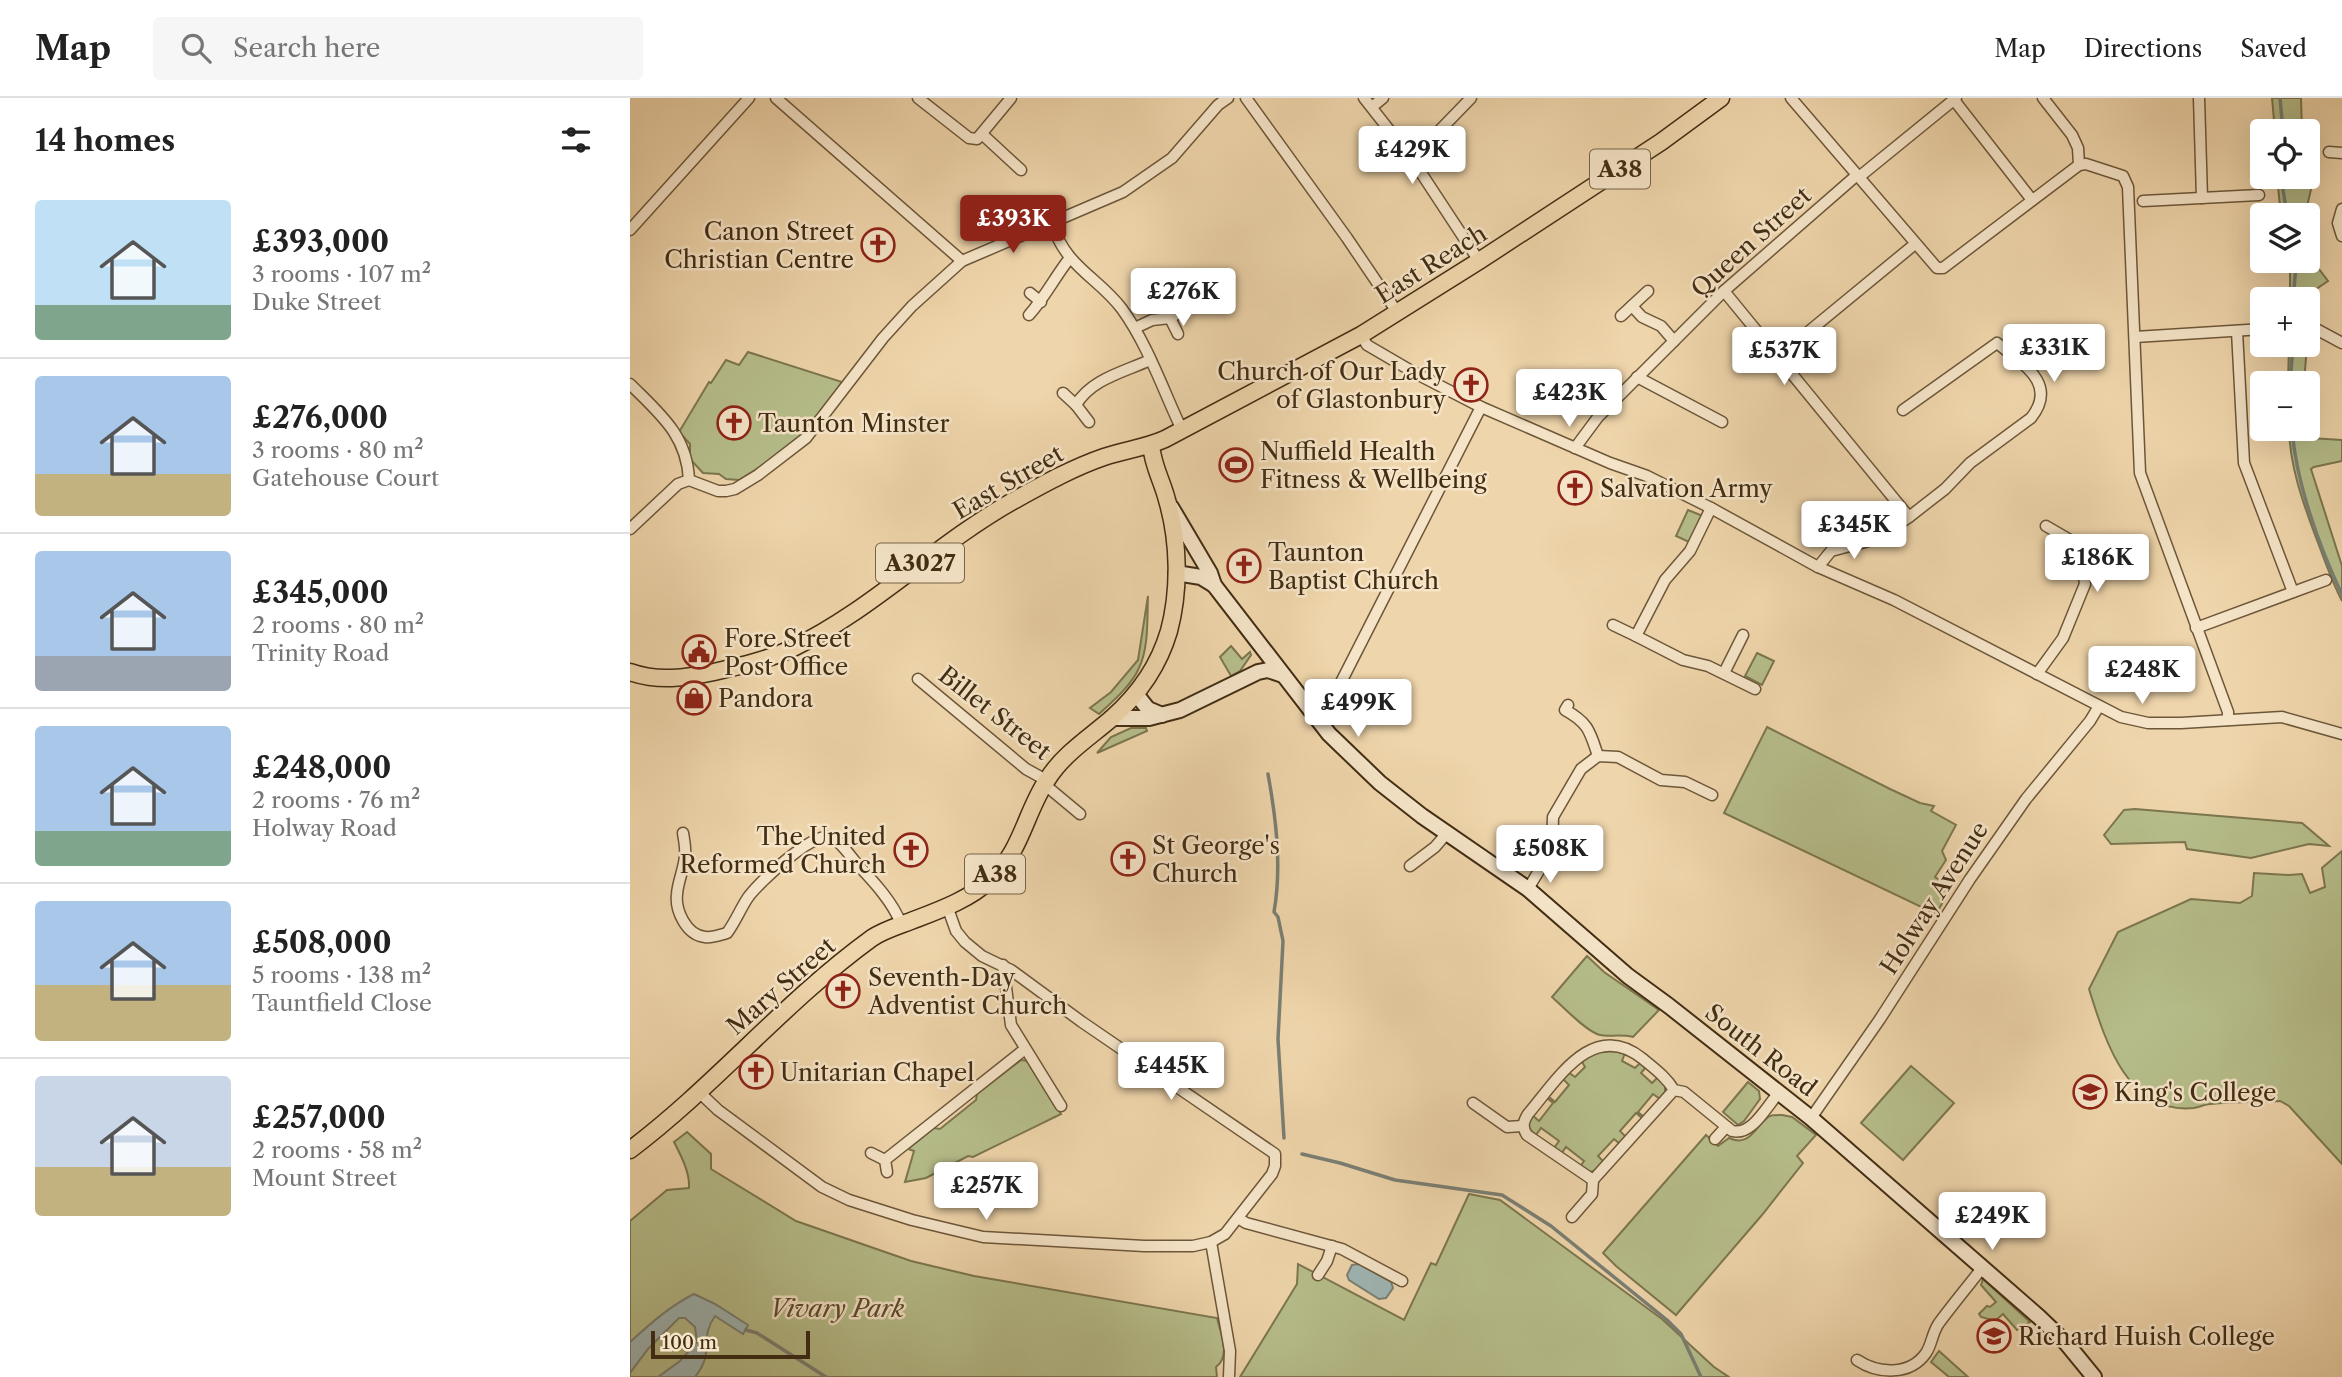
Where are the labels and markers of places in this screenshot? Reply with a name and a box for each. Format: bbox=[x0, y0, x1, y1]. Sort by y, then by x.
pin: £429K bbox=[1363, 126, 1461, 186]
pin: £393K bbox=[964, 195, 1062, 255]
place label: Canon Street Christian Centre bbox=[664, 217, 855, 274]
church icon: Canon Street Christian Centre bbox=[859, 226, 897, 264]
pin: £276K bbox=[1134, 268, 1232, 328]
pin: £331K bbox=[2005, 324, 2103, 384]
pin: £537K bbox=[1735, 328, 1833, 387]
place label: Church of Our Lady of Glastonbury bbox=[1217, 357, 1447, 414]
church icon: Church of Our Lady of Glastonbury bbox=[1452, 366, 1490, 404]
pin: £423K bbox=[1520, 370, 1618, 429]
church icon: Taunton Minster bbox=[715, 404, 753, 442]
place label: Taunton Minster bbox=[758, 409, 950, 438]
place label: Nuffield Health Fitness & Wellbeing bbox=[1260, 437, 1487, 494]
sports icon: Nuffield Health Fitness & Wellbeing bbox=[1217, 446, 1255, 484]
church icon: Salvation Army bbox=[1556, 469, 1594, 507]
place label: Salvation Army bbox=[1600, 474, 1773, 503]
pin: £345K bbox=[1805, 502, 1903, 561]
pin: £186K bbox=[2048, 534, 2146, 594]
place label: Taunton Baptist Church bbox=[1268, 538, 1439, 595]
church icon: Taunton Baptist Church bbox=[1225, 547, 1263, 585]
place label: Fore Street Post Office bbox=[724, 624, 851, 681]
public building icon: Fore Street Post Office bbox=[680, 633, 718, 671]
pin: £248K bbox=[2093, 646, 2191, 706]
shop icon: Pandora bbox=[675, 679, 713, 717]
pin: £499K bbox=[1309, 680, 1407, 739]
place label: Pandora bbox=[718, 684, 814, 713]
place label: The United Reformed Church bbox=[680, 822, 886, 879]
pin: £508K bbox=[1501, 826, 1599, 885]
church icon: The United Reformed Church bbox=[892, 831, 930, 869]
place label: St George's Church bbox=[1152, 831, 1280, 888]
church icon: St George's Church bbox=[1109, 840, 1147, 878]
place label: Seventh-Day Adventist Church bbox=[867, 963, 1067, 1020]
church icon: Seventh-Day Adventist Church bbox=[824, 972, 862, 1010]
pin: £445K bbox=[1122, 1042, 1220, 1102]
church icon: Unitarian Chapel bbox=[737, 1053, 775, 1091]
place label: Unitarian Chapel bbox=[780, 1058, 974, 1087]
school or university icon: King's College bbox=[2071, 1073, 2109, 1111]
place label: King's College bbox=[2114, 1078, 2276, 1107]
pin: £257K bbox=[937, 1162, 1035, 1222]
pin: £249K bbox=[1943, 1192, 2041, 1252]
school or university icon: Richard Huish College bbox=[1975, 1317, 2013, 1355]
place label: Richard Huish College bbox=[2018, 1322, 2275, 1351]

